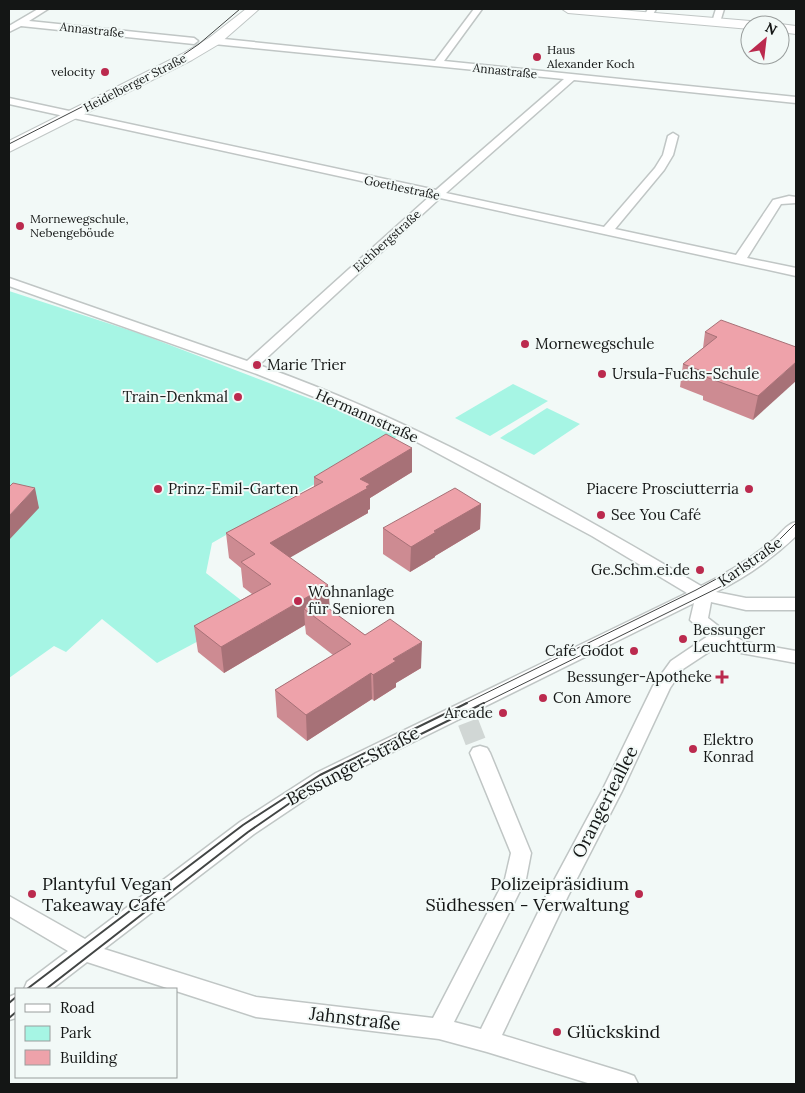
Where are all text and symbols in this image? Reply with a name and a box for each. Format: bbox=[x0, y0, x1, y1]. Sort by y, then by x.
north arrow bbox=[740, 15, 790, 65]
text: N bbox=[762, 18, 780, 39]
street label: Annastraße bbox=[58, 19, 125, 40]
place label: Haus Alexander Koch bbox=[546, 42, 635, 71]
street label: Heidelberger Straße bbox=[81, 50, 189, 115]
marker: Haus Alexander Koch bbox=[531, 51, 543, 63]
street label: Annastraße bbox=[471, 60, 538, 81]
place label: velocity bbox=[51, 64, 96, 79]
marker: velocity bbox=[99, 66, 111, 78]
street label: Goethestraße bbox=[363, 172, 442, 203]
street label: Eichbergstraße bbox=[350, 206, 424, 275]
place label: Mornewegschule, Nebengeböude bbox=[30, 211, 129, 240]
marker: Mornewegschule, Nebengeböude bbox=[14, 220, 26, 232]
place label: Mornewegschule bbox=[535, 334, 654, 353]
marker: Mornewegschule bbox=[519, 338, 531, 350]
place label: Marie Trier bbox=[267, 355, 347, 374]
marker: Marie Trier bbox=[251, 359, 263, 371]
place label: Ursula-Fuchs-Schule bbox=[612, 364, 759, 383]
marker: Ursula-Fuchs-Schule bbox=[596, 368, 608, 380]
street label: Hermannstraße bbox=[313, 384, 422, 447]
place label: Train-Denkmal bbox=[122, 387, 228, 406]
marker: Train-Denkmal bbox=[232, 391, 244, 403]
place label: Prinz-Emil-Garten bbox=[168, 479, 299, 498]
place label: Piacere Prosciutterria bbox=[586, 479, 739, 498]
marker: Prinz-Emil-Garten bbox=[152, 483, 164, 495]
marker: Piacere Prosciutterria bbox=[743, 483, 755, 495]
place label: See You Café bbox=[611, 505, 701, 524]
marker: See You Café bbox=[595, 509, 607, 521]
street label: Karlstraße bbox=[714, 533, 785, 591]
place label: Ge.Schm.ei.de bbox=[591, 560, 690, 579]
marker: Ge.Schm.ei.de bbox=[694, 564, 706, 576]
place label: Wohnanlage für Senioren bbox=[308, 582, 395, 618]
marker: Wohnanlage für Senioren bbox=[292, 595, 304, 607]
place label: Bessunger Leuchtturm bbox=[693, 620, 776, 656]
marker: Bessunger Leuchtturm bbox=[677, 633, 689, 645]
place label: Café Godot bbox=[545, 641, 624, 660]
marker: Café Godot bbox=[628, 645, 640, 657]
place label: Bessunger-Apotheke bbox=[567, 667, 712, 686]
marker: Bessunger-Apotheke bbox=[716, 671, 728, 683]
place label: Con Amore bbox=[553, 688, 631, 707]
marker: Con Amore bbox=[537, 692, 549, 704]
place label: Arcade bbox=[443, 703, 493, 722]
marker: Arcade bbox=[497, 707, 509, 719]
street label: Bessunger Straße bbox=[282, 721, 423, 810]
place label: Elektro Konrad bbox=[703, 730, 754, 766]
street label: Orangerieallee bbox=[566, 742, 643, 862]
marker: Elektro Konrad bbox=[687, 743, 699, 755]
place label: Plantyful Vegan Takeaway Café bbox=[42, 872, 172, 916]
place label: Polizeipräsidium Südhessen - Verwaltung bbox=[425, 872, 630, 916]
marker: Plantyful Vegan Takeaway Café bbox=[26, 888, 38, 900]
marker: Polizeipräsidium Südhessen - Verwaltung bbox=[633, 888, 645, 900]
legend bbox=[15, 988, 178, 1078]
text: Road bbox=[60, 998, 95, 1017]
street label: Jahnstraße bbox=[307, 1001, 402, 1036]
place label: Glückskind bbox=[567, 1020, 661, 1043]
text: Park bbox=[60, 1023, 91, 1042]
marker: Glückskind bbox=[551, 1026, 563, 1038]
text: Building bbox=[60, 1048, 118, 1067]

